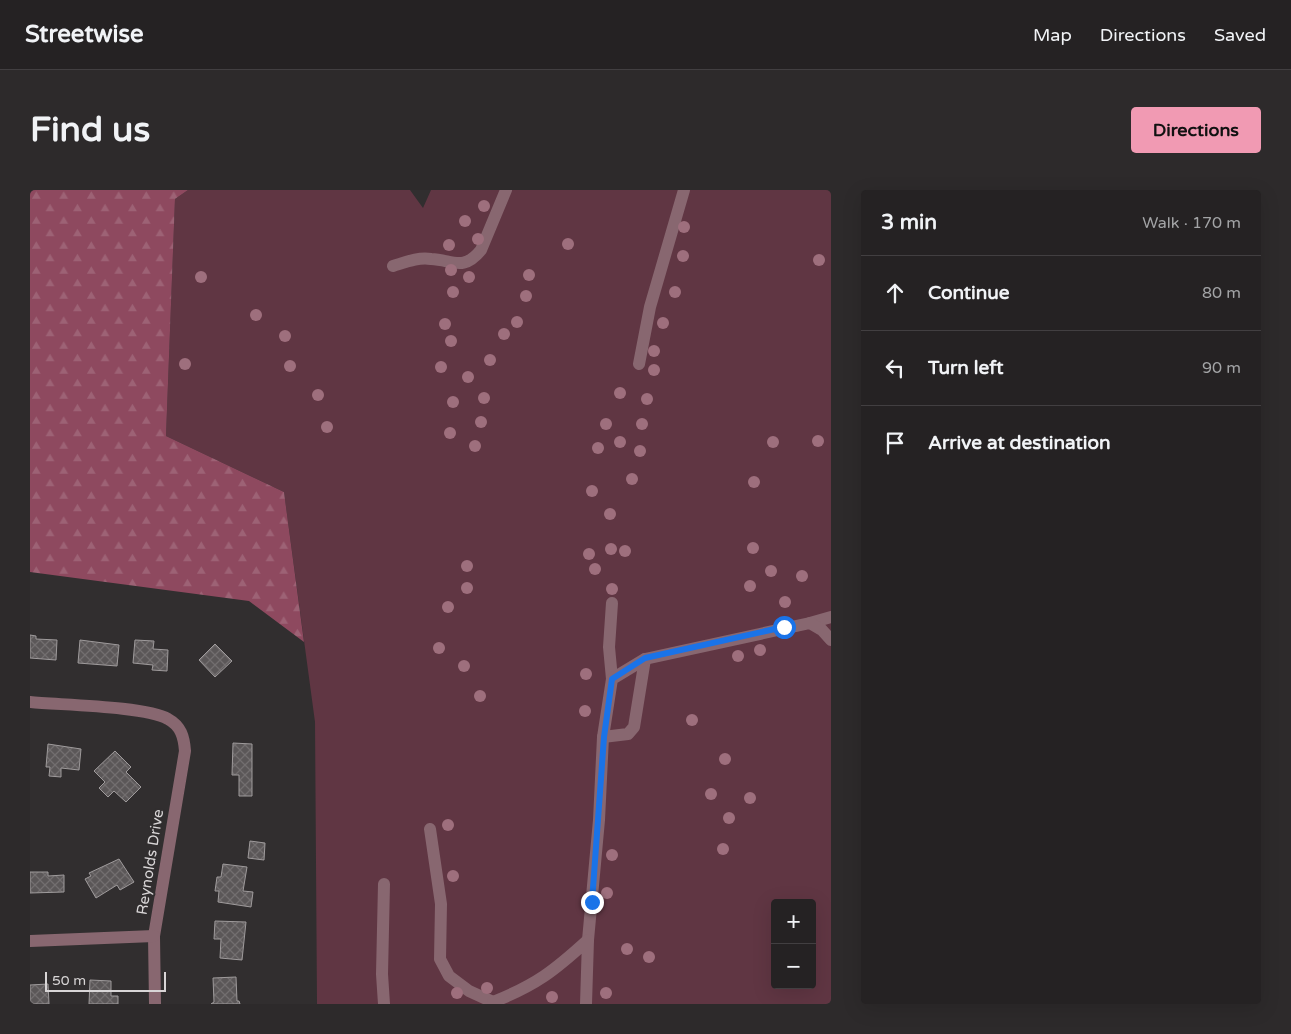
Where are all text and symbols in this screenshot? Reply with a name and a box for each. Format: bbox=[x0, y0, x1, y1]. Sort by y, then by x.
text: Streetwise bbox=[25, 20, 144, 49]
text: Map bbox=[1033, 24, 1072, 46]
text: Directions bbox=[1100, 24, 1186, 46]
text: Saved bbox=[1214, 24, 1266, 46]
button: Directions bbox=[1131, 107, 1261, 153]
text: Find us bbox=[30, 109, 150, 151]
text: 3 min bbox=[881, 210, 937, 235]
text: Walk · 170 m bbox=[1142, 213, 1241, 233]
icon: ahead bbox=[881, 279, 909, 307]
text: Continue bbox=[928, 282, 1010, 304]
text: 80 m bbox=[1202, 283, 1241, 303]
icon: left bbox=[881, 354, 909, 382]
text: Turn left bbox=[928, 357, 1004, 379]
text: 90 m bbox=[1202, 358, 1241, 378]
icon: arrive bbox=[881, 429, 909, 457]
text: Arrive at destination bbox=[928, 432, 1111, 454]
route start bbox=[773, 616, 796, 639]
street label: Reynolds Drive bbox=[133, 808, 167, 916]
route end bbox=[581, 891, 604, 914]
map controls bbox=[771, 899, 816, 989]
button: + bbox=[771, 899, 816, 944]
button: − bbox=[771, 944, 816, 989]
scale bar bbox=[45, 969, 166, 992]
text: 50 m bbox=[52, 972, 86, 989]

